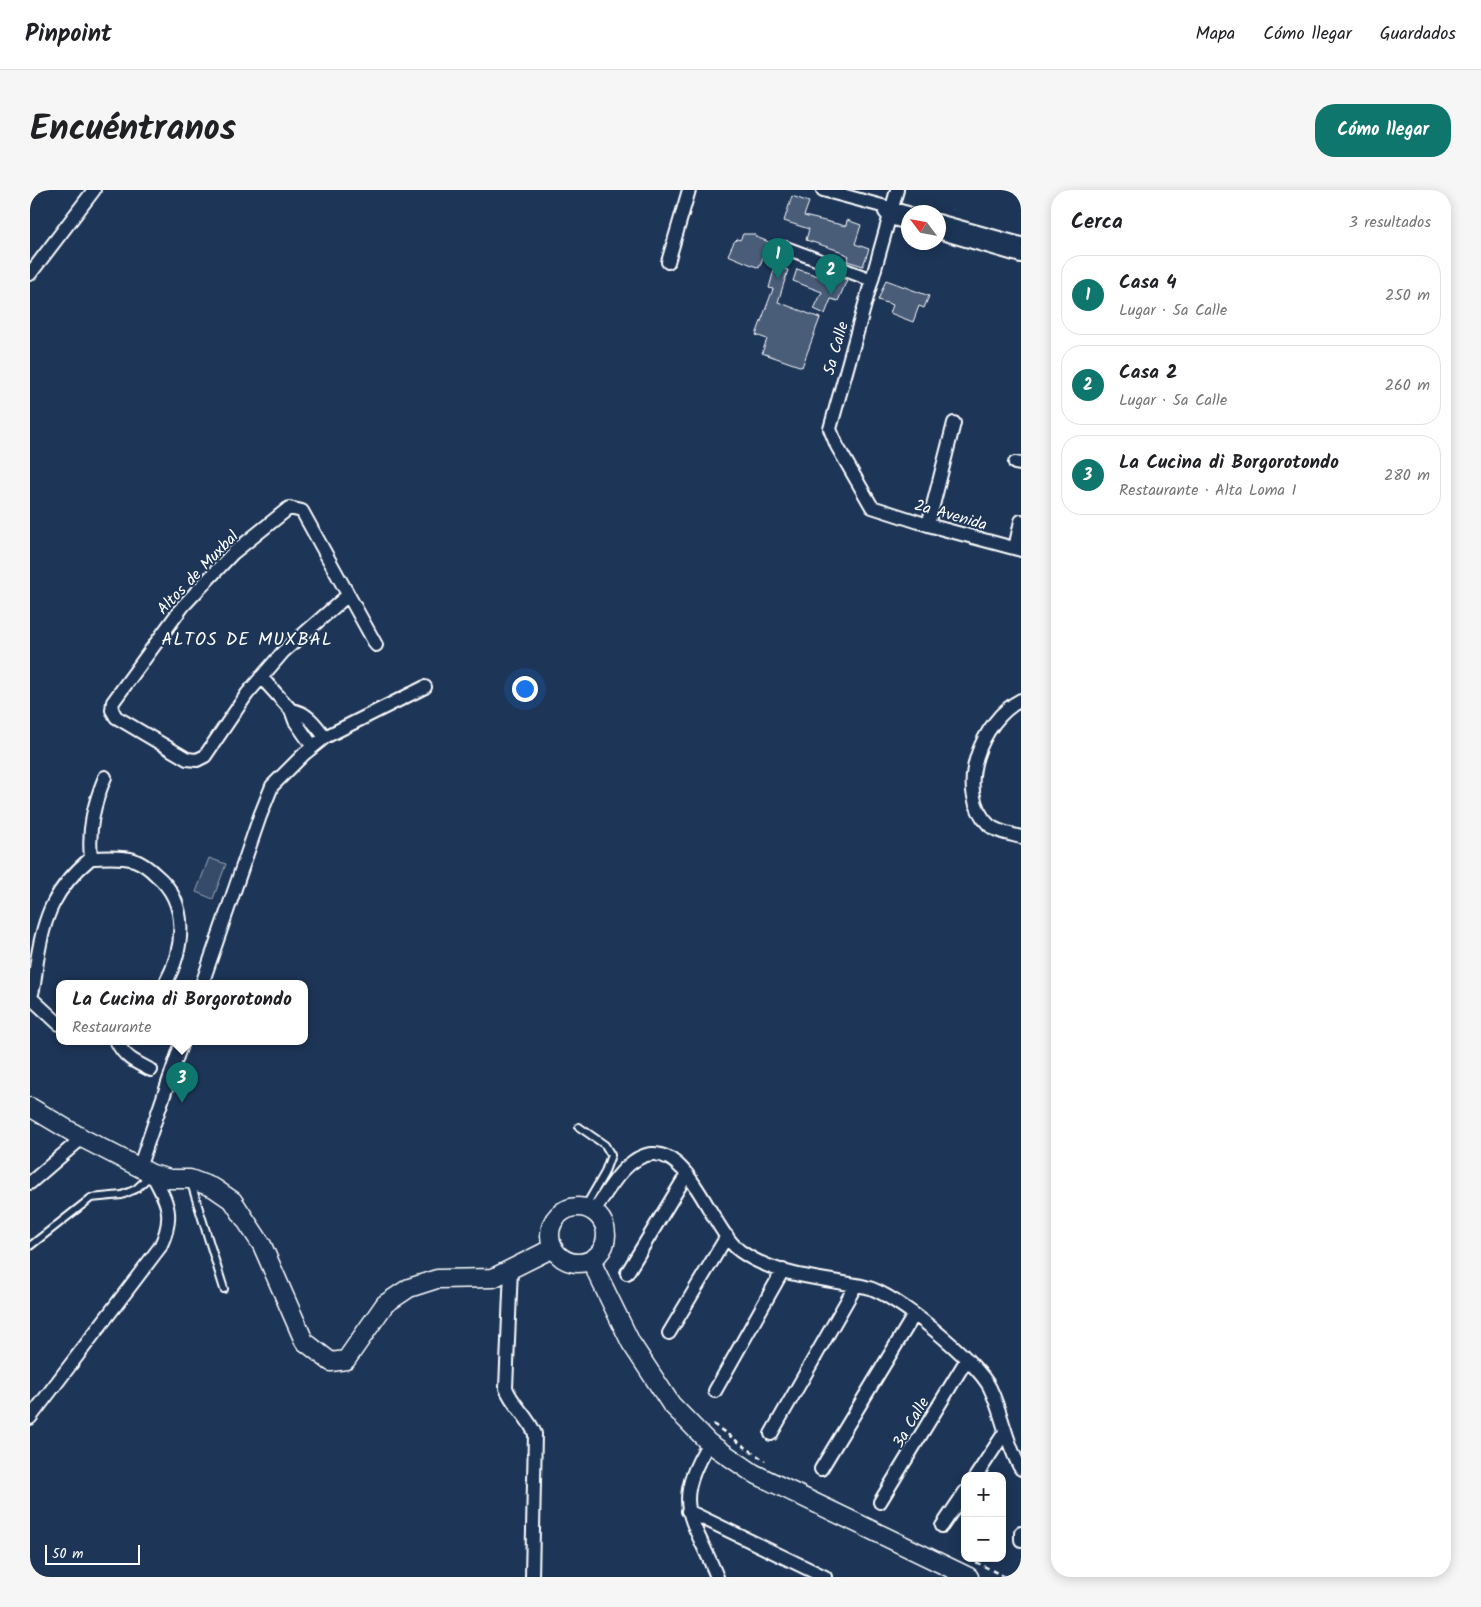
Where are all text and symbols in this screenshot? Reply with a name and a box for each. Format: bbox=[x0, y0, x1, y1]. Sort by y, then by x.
text: Pinpoint bbox=[25, 15, 112, 54]
text: Mapa bbox=[1196, 20, 1235, 49]
text: Cómo llegar bbox=[1263, 20, 1352, 49]
text: Guardados bbox=[1380, 20, 1456, 49]
text: Encuéntranos bbox=[30, 102, 236, 158]
button: Cómo llegar bbox=[1315, 104, 1451, 157]
north arrow bbox=[901, 205, 946, 250]
text: Cerca bbox=[1071, 206, 1123, 239]
text: 3 resultados bbox=[1349, 210, 1431, 235]
pin: 1 bbox=[762, 238, 794, 279]
pin: 2 bbox=[815, 254, 847, 295]
text: Casa 4 bbox=[1119, 268, 1177, 298]
text: 1 bbox=[1086, 283, 1090, 308]
text: 250 m bbox=[1385, 283, 1430, 308]
text: Lugar · 5a Calle bbox=[1119, 298, 1227, 323]
street label: 5a Calle bbox=[817, 319, 856, 378]
text: Casa 2 bbox=[1119, 358, 1177, 388]
text: 2 bbox=[1083, 373, 1093, 398]
text: 260 m bbox=[1385, 373, 1430, 398]
text: Lugar · 5a Calle bbox=[1119, 388, 1227, 413]
text: La Cucina di Borgorotondo bbox=[1119, 448, 1339, 478]
text: 3 bbox=[1084, 463, 1092, 488]
text: 280 m bbox=[1384, 463, 1430, 488]
text: Restaurante · Alta Loma I bbox=[1119, 478, 1296, 503]
street label: 2a Avenida bbox=[911, 493, 990, 538]
street label: Altos de Muxbal bbox=[151, 525, 245, 621]
district label: ALTOS DE MUXBAL bbox=[161, 626, 333, 655]
your location bbox=[512, 676, 538, 702]
popup bbox=[56, 980, 308, 1045]
text: La Cucina di Borgorotondo bbox=[72, 985, 292, 1015]
text: Restaurante bbox=[72, 1015, 151, 1040]
pin: 3 bbox=[166, 1062, 198, 1103]
street label: 3a Calle bbox=[886, 1393, 936, 1453]
map controls bbox=[961, 1472, 1006, 1562]
button: + bbox=[961, 1472, 1006, 1517]
button: − bbox=[961, 1517, 1006, 1562]
scale bar bbox=[45, 1542, 140, 1565]
text: 50 m bbox=[52, 1543, 83, 1565]

